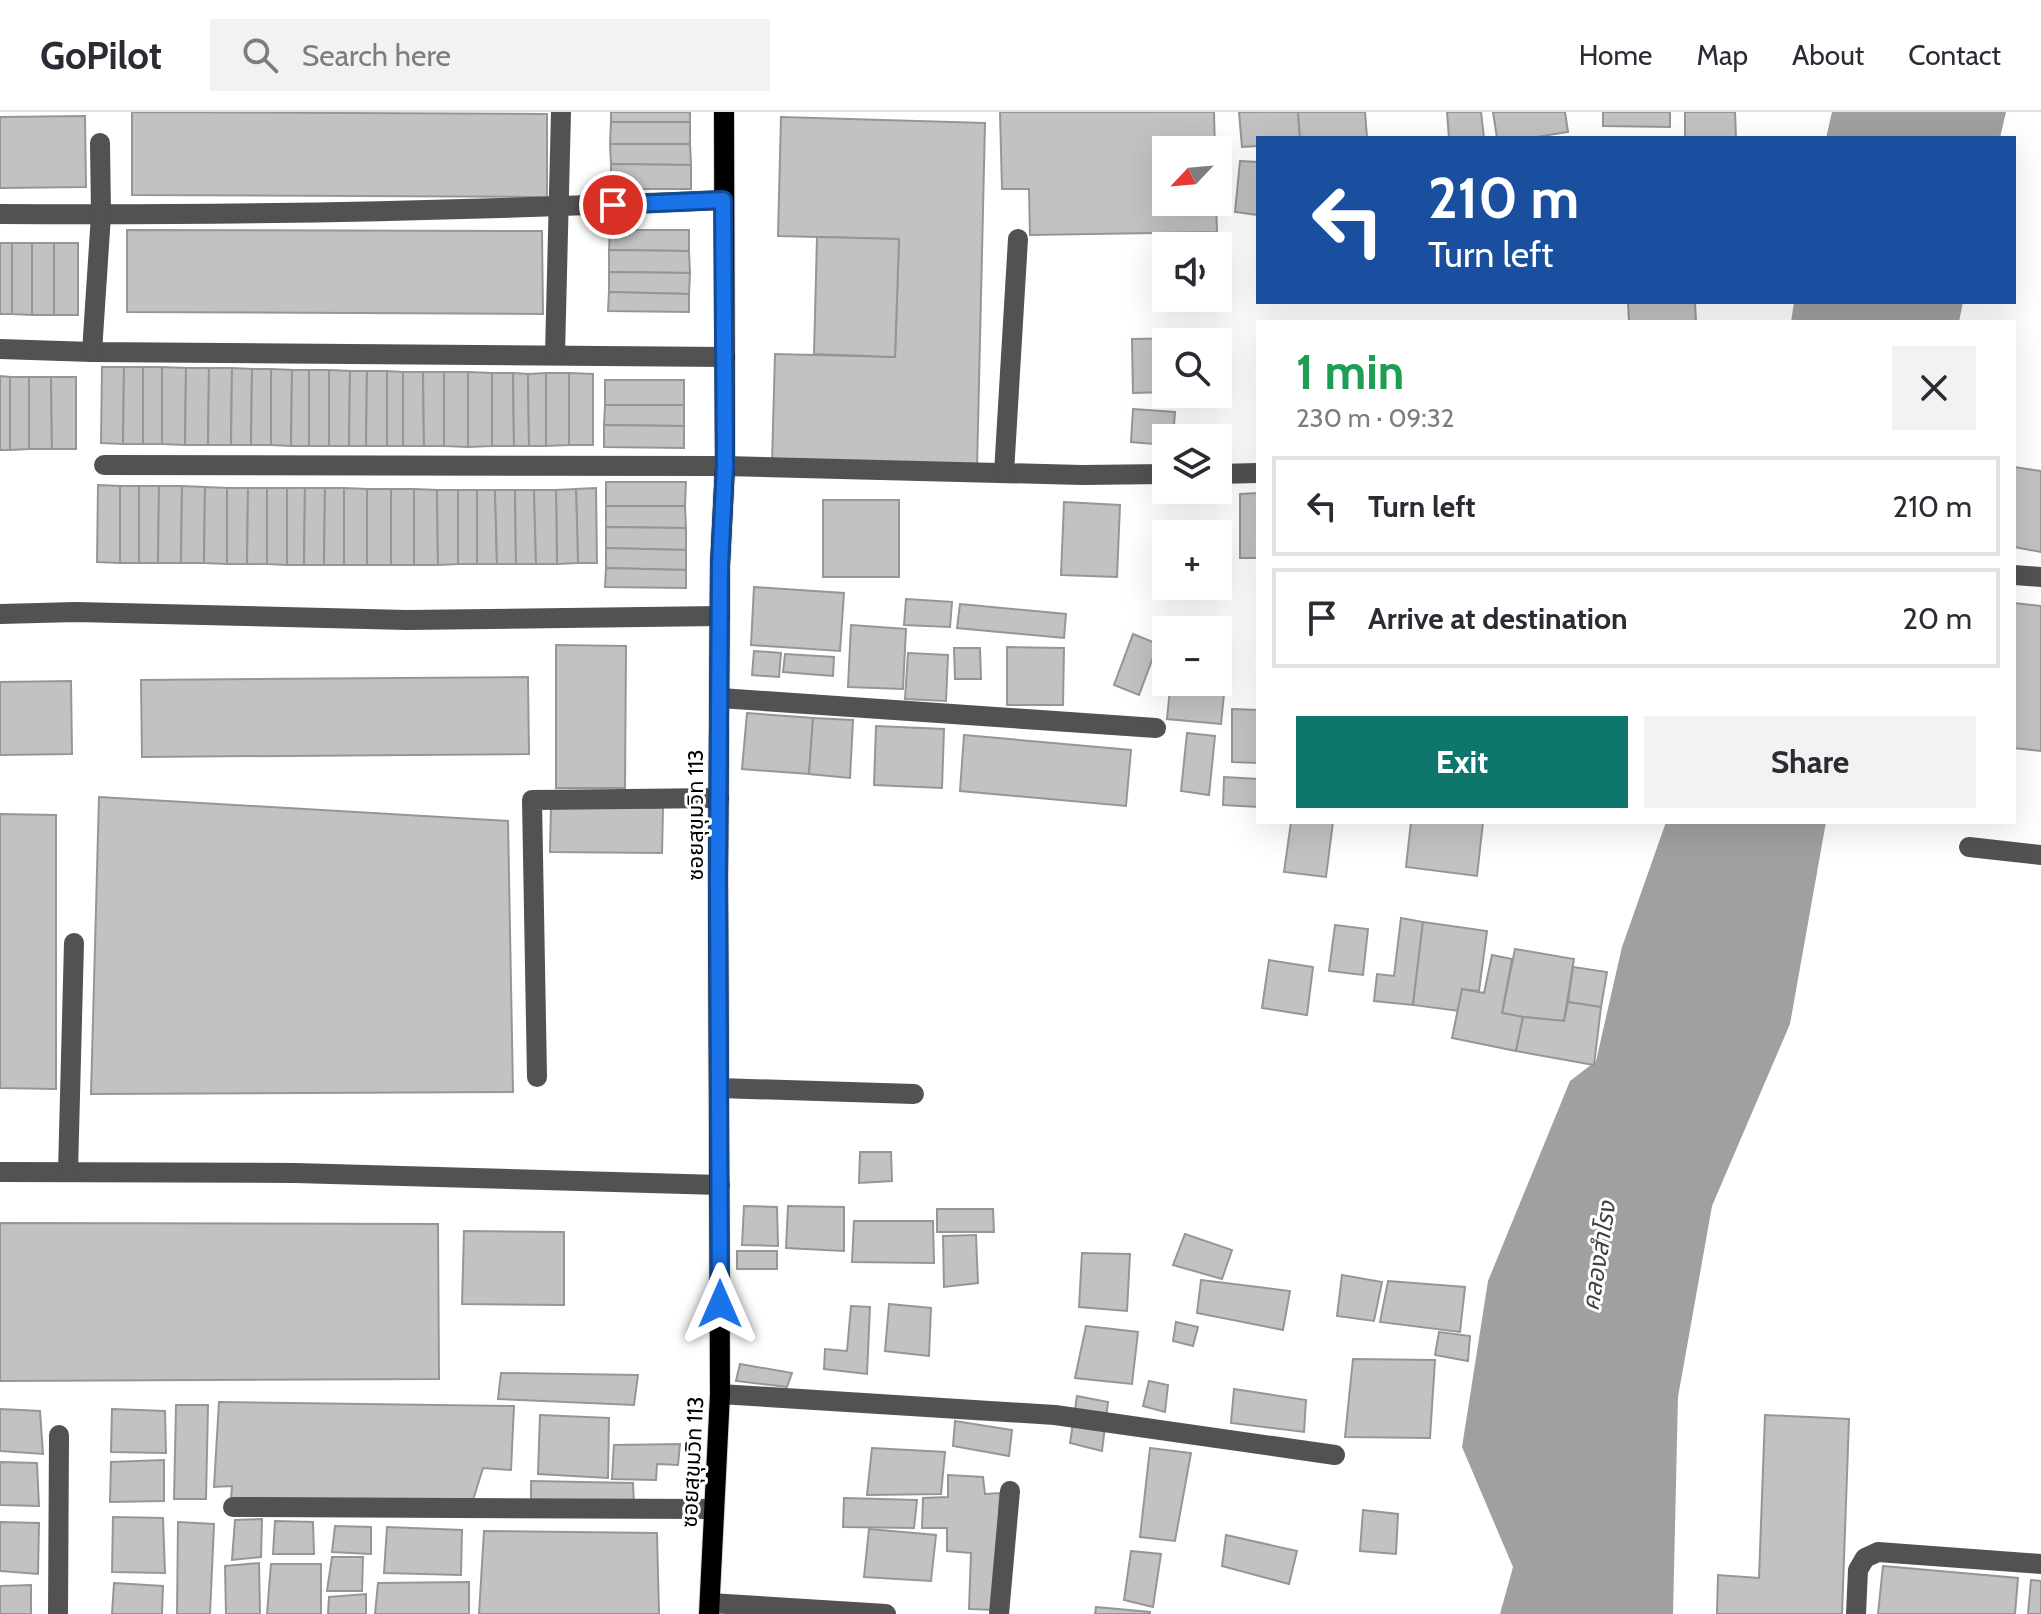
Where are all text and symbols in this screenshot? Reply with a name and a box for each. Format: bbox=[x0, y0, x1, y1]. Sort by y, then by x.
search box bbox=[210, 19, 770, 91]
text: GoPilot bbox=[40, 32, 162, 79]
icon: search bbox=[238, 33, 282, 77]
text: Search here bbox=[302, 37, 451, 74]
text: Home bbox=[1579, 38, 1652, 72]
text: Map bbox=[1696, 38, 1748, 72]
text: About bbox=[1792, 38, 1864, 72]
text: Contact bbox=[1908, 38, 2001, 72]
north arrow bbox=[1152, 136, 1232, 216]
map controls bbox=[1152, 136, 1232, 696]
text: 210 m bbox=[1428, 164, 1579, 232]
icon: left bbox=[1296, 168, 1400, 272]
pin bbox=[579, 171, 647, 239]
icon: arrive bbox=[591, 183, 635, 227]
button: sound bbox=[1152, 232, 1232, 312]
text: Turn left bbox=[1428, 232, 1553, 276]
button: search bbox=[1152, 328, 1232, 408]
text: 1 min bbox=[1296, 343, 1404, 401]
button: close bbox=[1892, 346, 1976, 430]
text: 230 m · 09:32 bbox=[1296, 402, 1454, 434]
button: layers bbox=[1152, 424, 1232, 504]
icon: left bbox=[1300, 484, 1344, 528]
text: Turn left bbox=[1368, 488, 1476, 525]
text: 210 m bbox=[1892, 488, 1972, 525]
button: + bbox=[1152, 520, 1232, 600]
icon: arrive bbox=[1300, 596, 1344, 640]
text: Arrive at destination bbox=[1368, 600, 1628, 637]
text: 20 m bbox=[1902, 600, 1972, 637]
button: − bbox=[1152, 616, 1232, 696]
button: Exit bbox=[1296, 716, 1628, 808]
button: Share bbox=[1644, 716, 1976, 808]
street label: ซอยสุขุมวิท 113 bbox=[682, 749, 709, 881]
water label: คลองสำโรง bbox=[1576, 1198, 1622, 1313]
position arrow bbox=[678, 1262, 762, 1346]
street label: ซอยสุขุมวิท 113 bbox=[676, 1396, 709, 1528]

